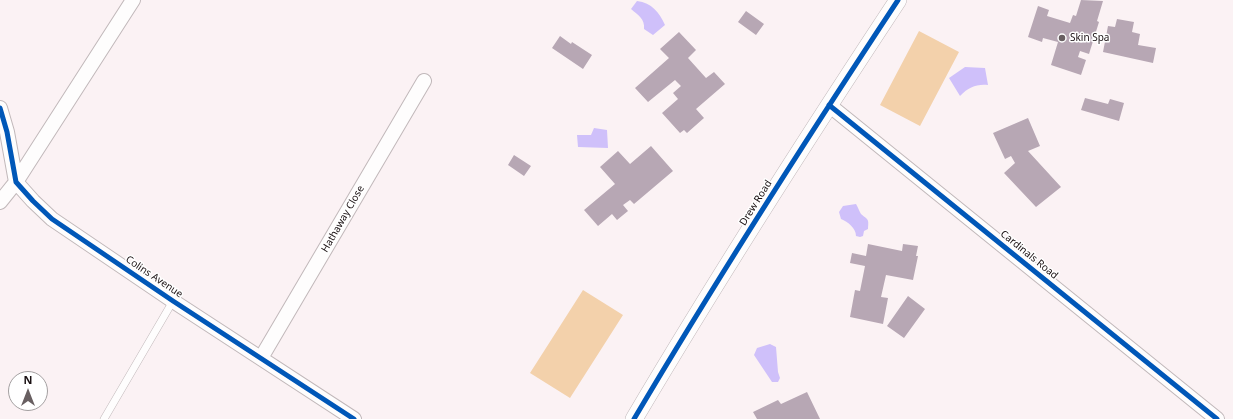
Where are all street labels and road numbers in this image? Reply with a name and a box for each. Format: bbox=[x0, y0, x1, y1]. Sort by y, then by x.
street label: Drew Road bbox=[737, 178, 775, 228]
street label: Hathaway Close bbox=[319, 184, 367, 254]
street label: Cardinals Road bbox=[998, 228, 1060, 282]
street label: Colins Avenue bbox=[123, 254, 185, 300]

